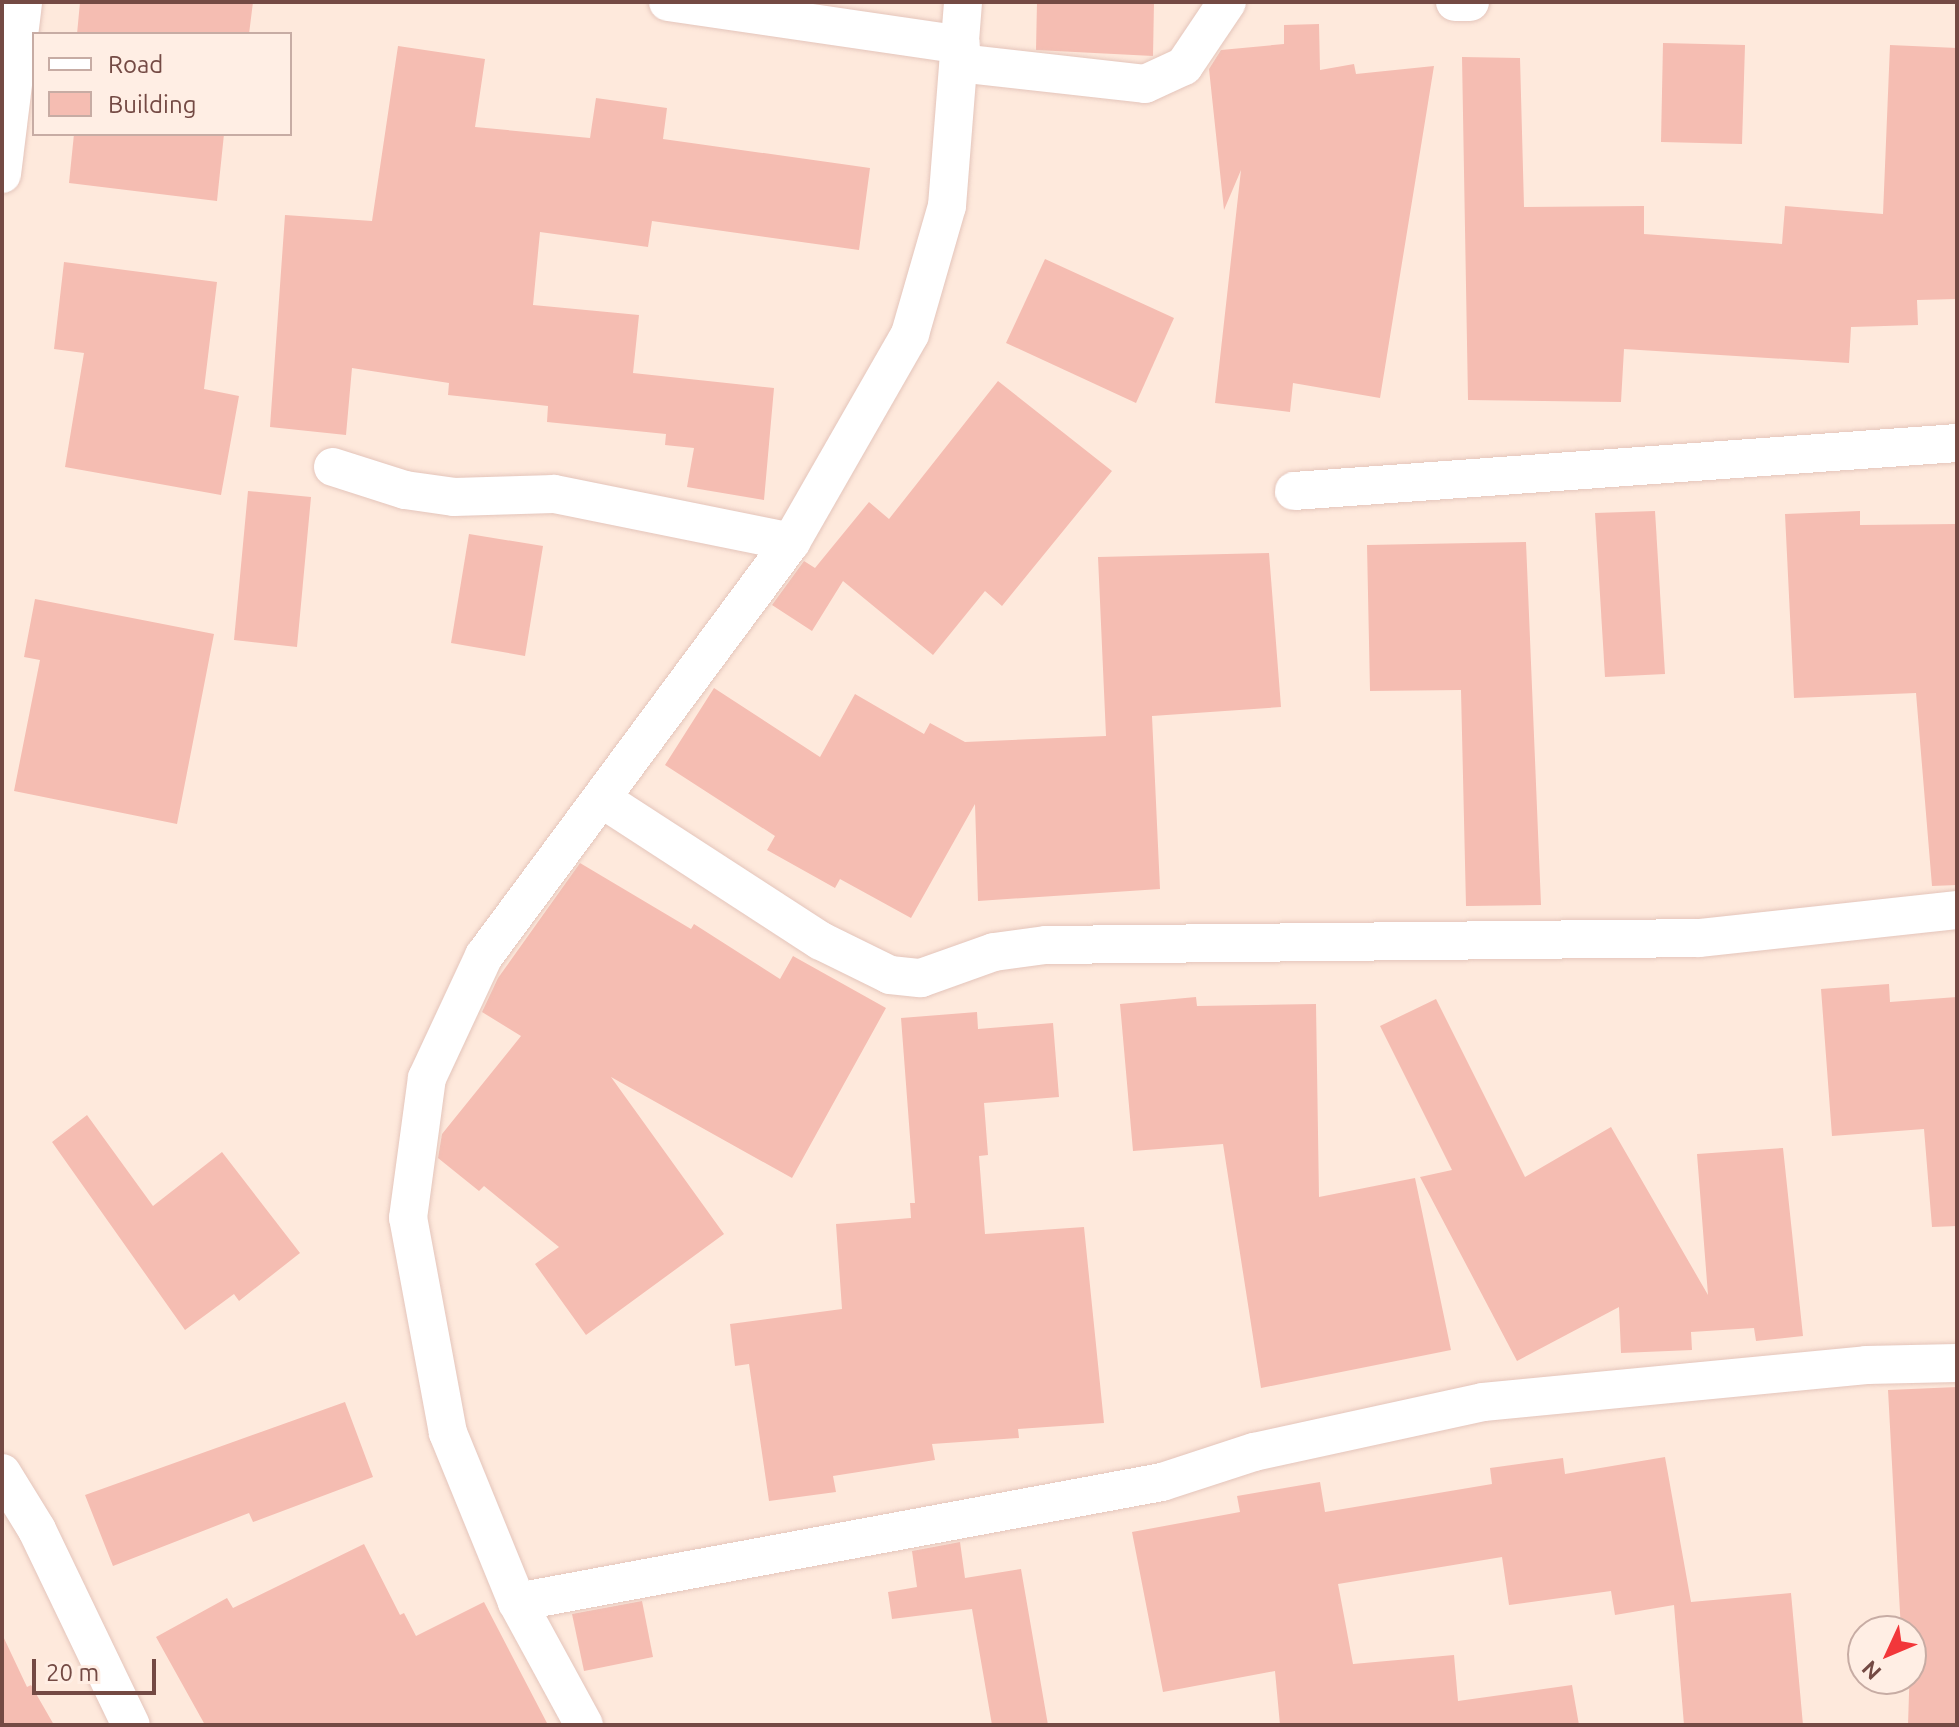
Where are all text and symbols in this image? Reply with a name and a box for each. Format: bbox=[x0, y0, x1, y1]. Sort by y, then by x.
legend bbox=[32, 32, 292, 136]
text: Road bbox=[108, 51, 163, 78]
text: Building bbox=[108, 91, 196, 118]
north arrow bbox=[1847, 1615, 1927, 1695]
scale bar bbox=[36, 1643, 160, 1693]
text: N bbox=[1856, 1656, 1886, 1685]
text: 20 m bbox=[46, 1659, 99, 1686]

